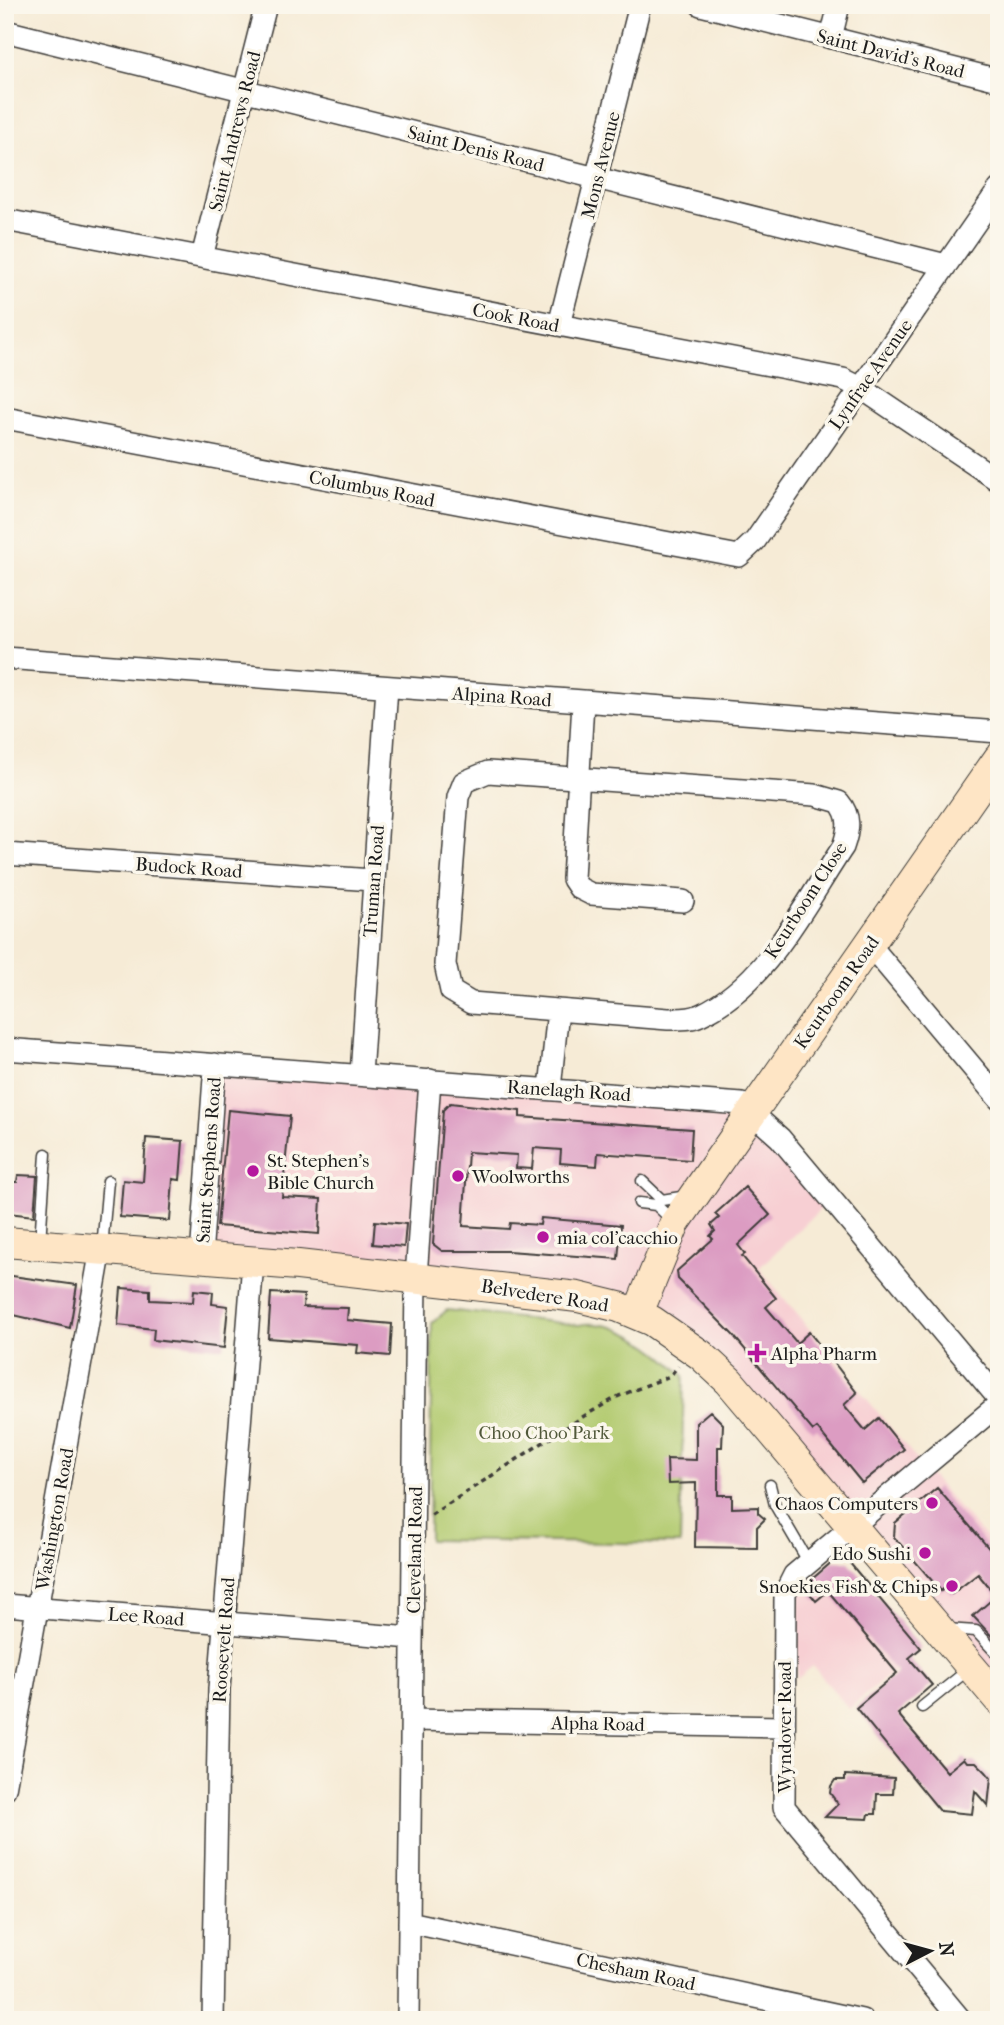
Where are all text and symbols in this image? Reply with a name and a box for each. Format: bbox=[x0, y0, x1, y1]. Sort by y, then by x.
street label: Saint David's Road bbox=[815, 25, 968, 83]
street label: Saint Andrews Road bbox=[204, 48, 266, 214]
street label: Mons Avenue bbox=[577, 109, 625, 221]
street label: Saint Denis Road bbox=[405, 121, 547, 177]
street label: Cook Road bbox=[470, 299, 562, 337]
street label: Lynfrae Avenue bbox=[825, 315, 917, 434]
street label: Columbus Road bbox=[307, 466, 437, 512]
street label: Alpina Road bbox=[450, 682, 553, 711]
street label: Truman Road bbox=[359, 824, 389, 938]
street label: Keurboom Close bbox=[760, 838, 852, 963]
street label: Budock Road bbox=[135, 853, 244, 883]
street label: Keurboom Road bbox=[790, 931, 884, 1053]
street label: Saint Stephens Road bbox=[192, 1076, 226, 1244]
street label: Ranelagh Road bbox=[506, 1076, 632, 1106]
place label: St. Stephen's Bible Church bbox=[267, 1150, 374, 1194]
marker: St. Stephen's Bible Church bbox=[245, 1163, 261, 1179]
place label: Woolworths bbox=[471, 1166, 569, 1188]
marker: Woolworths bbox=[450, 1168, 466, 1184]
place label: mia col'cacchio bbox=[557, 1227, 678, 1249]
marker: mia col'cacchio bbox=[535, 1229, 551, 1245]
street label: Belvedere Road bbox=[480, 1275, 611, 1317]
place label: Alpha Pharm bbox=[770, 1343, 877, 1365]
marker: Alpha Pharm bbox=[749, 1345, 765, 1361]
park label: Choo Choo Park bbox=[478, 1422, 610, 1444]
street label: Washington Road bbox=[31, 1445, 78, 1593]
street label: Cleveland Road bbox=[403, 1486, 427, 1614]
place label: Chaos Computers bbox=[775, 1493, 918, 1515]
marker: Chaos Computers bbox=[924, 1495, 940, 1511]
place label: Edo Sushi bbox=[832, 1543, 911, 1565]
marker: Edo Sushi bbox=[917, 1545, 933, 1561]
street label: Roosevelt Road bbox=[209, 1576, 239, 1704]
place label: Snoekies Fish & Chips bbox=[759, 1576, 938, 1598]
marker: Snoekies Fish & Chips bbox=[944, 1578, 960, 1594]
street label: Lee Road bbox=[107, 1603, 186, 1631]
street label: Wyndover Road bbox=[774, 1660, 796, 1794]
street label: Alpha Road bbox=[550, 1712, 646, 1736]
north arrow bbox=[895, 1916, 965, 1986]
text: N bbox=[934, 1941, 958, 1958]
street label: Chesham Road bbox=[574, 1949, 698, 1995]

